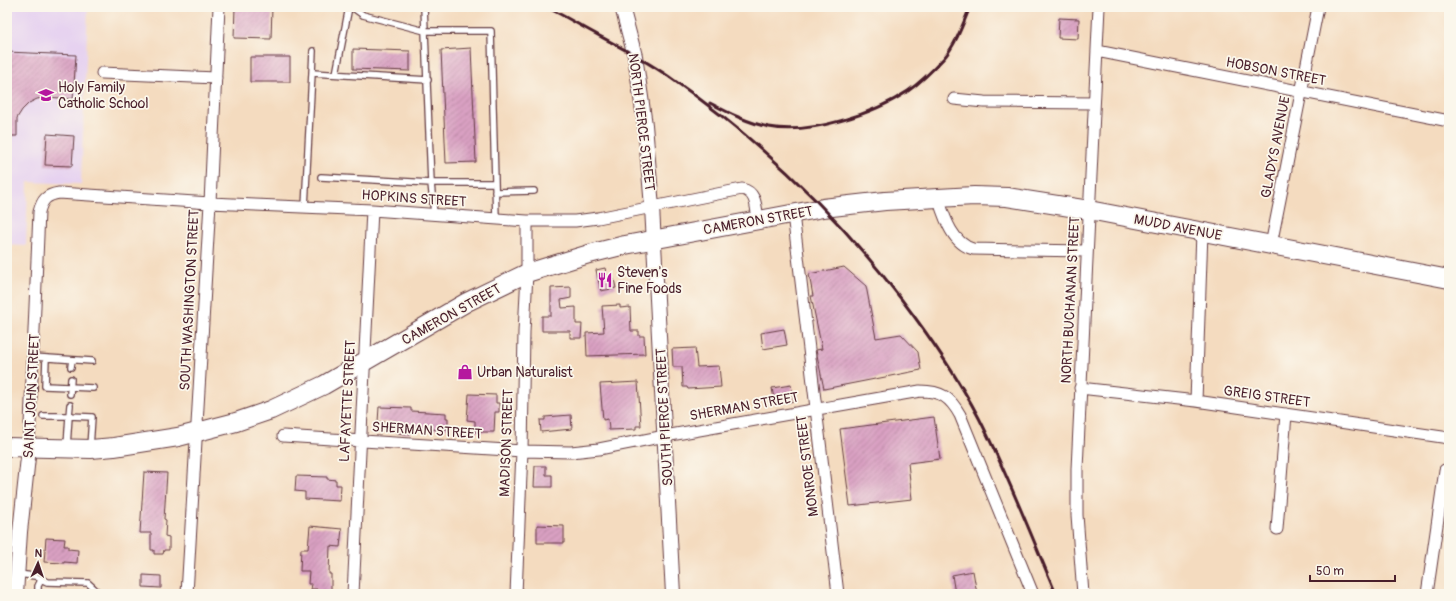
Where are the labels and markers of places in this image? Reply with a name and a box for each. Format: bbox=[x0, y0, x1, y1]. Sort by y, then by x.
place label: Holy Family Catholic School bbox=[58, 79, 149, 112]
school or university icon: Holy Family Catholic School bbox=[37, 86, 55, 104]
place label: Steven's Fine Foods bbox=[617, 264, 682, 297]
restaurant icon: Steven's Fine Foods bbox=[596, 271, 614, 289]
shop icon: Urban Naturalist bbox=[456, 363, 474, 381]
place label: Urban Naturalist bbox=[477, 364, 573, 381]

